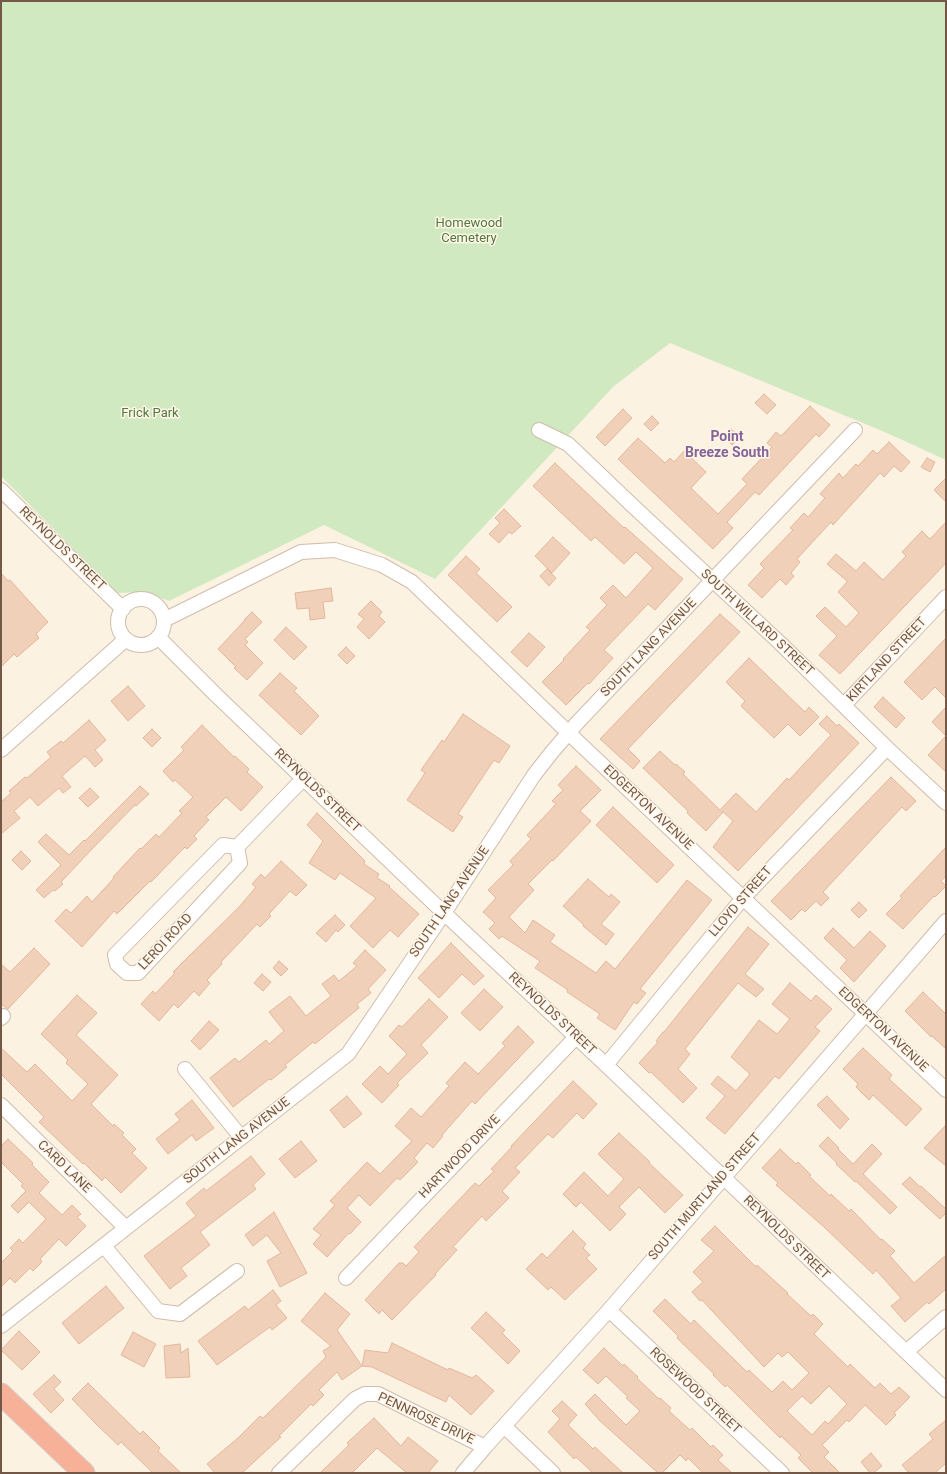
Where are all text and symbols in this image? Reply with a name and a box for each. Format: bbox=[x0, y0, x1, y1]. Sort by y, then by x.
park label: Homewood Cemetery bbox=[436, 216, 502, 247]
park label: Frick Park bbox=[121, 406, 179, 422]
district label: Point Breeze South bbox=[685, 429, 769, 462]
street label: REYNOLDS STREET bbox=[16, 504, 108, 594]
street label: SOUTH WILLARD STREET bbox=[697, 567, 817, 679]
street label: SOUTH LANG AVENUE bbox=[598, 595, 700, 701]
street label: KIRTLAND STREET bbox=[844, 615, 930, 705]
street label: REYNOLDS STREET bbox=[271, 746, 363, 836]
street label: EDGERTON AVENUE bbox=[600, 762, 696, 854]
street label: SOUTH LANG AVENUE bbox=[407, 843, 493, 961]
street label: LLOYD STREET bbox=[706, 864, 776, 940]
street label: LEROI ROAD bbox=[136, 910, 196, 974]
street label: REYNOLDS STREET bbox=[505, 969, 599, 1059]
street label: EDGERTON AVENUE bbox=[835, 984, 931, 1076]
street label: SOUTH LANG AVENUE bbox=[181, 1095, 293, 1187]
street label: HARTWOOD DRIVE bbox=[416, 1112, 504, 1202]
street label: SOUTH MURTLAND STREET bbox=[646, 1130, 764, 1264]
street label: CARD LANE bbox=[34, 1137, 94, 1197]
street label: REYNOLDS STREET bbox=[740, 1193, 832, 1283]
street label: ROSEWOOD STREET bbox=[646, 1345, 744, 1437]
street label: PENNROSE DRIVE bbox=[375, 1390, 477, 1448]

